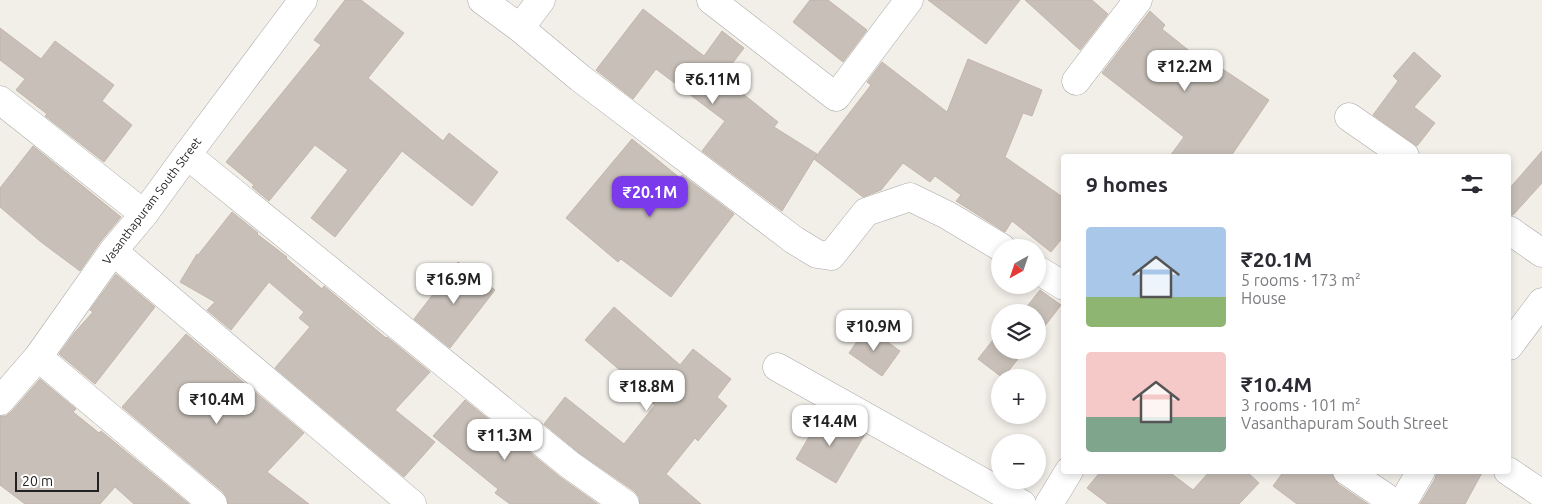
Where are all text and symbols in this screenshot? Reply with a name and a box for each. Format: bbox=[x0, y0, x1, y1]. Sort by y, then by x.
pin: ₹12.2M bbox=[1144, 49, 1226, 92]
text: ₹12.2M bbox=[1158, 57, 1212, 75]
pin: ₹6.11M bbox=[672, 62, 754, 105]
text: ₹6.11M bbox=[686, 70, 740, 88]
street label: Vasanthapuram South Street bbox=[100, 135, 204, 267]
icon: filters bbox=[1458, 170, 1486, 198]
text: 9 homes bbox=[1086, 172, 1168, 196]
pin: ₹20.1M bbox=[609, 176, 691, 218]
text: ₹20.1M bbox=[623, 183, 677, 201]
north arrow bbox=[991, 239, 1046, 294]
map controls bbox=[991, 239, 1046, 489]
icon: home bbox=[1126, 247, 1186, 307]
text: ₹20.1M bbox=[1241, 247, 1312, 271]
pin: ₹16.9M bbox=[413, 262, 495, 305]
text: ₹16.9M bbox=[427, 270, 481, 288]
text: 5 rooms · 173 m² bbox=[1241, 271, 1361, 289]
text: House bbox=[1241, 289, 1286, 307]
button: layers bbox=[991, 304, 1046, 359]
pin: ₹10.9M bbox=[833, 310, 915, 352]
text: ₹10.9M bbox=[847, 317, 901, 335]
button: + bbox=[991, 369, 1046, 424]
pin: ₹18.8M bbox=[606, 370, 688, 412]
icon: home bbox=[1126, 372, 1186, 432]
text: ₹10.4M bbox=[1241, 372, 1312, 396]
text: ₹18.8M bbox=[620, 377, 674, 395]
pin: ₹10.4M bbox=[176, 382, 258, 425]
text: ₹10.4M bbox=[190, 390, 244, 408]
text: 3 rooms · 101 m² bbox=[1241, 396, 1361, 414]
pin: ₹14.4M bbox=[789, 404, 871, 447]
text: ₹14.4M bbox=[803, 412, 857, 430]
text: Vasanthapuram South Street bbox=[1241, 414, 1448, 432]
pin: ₹11.3M bbox=[464, 418, 546, 461]
text: ₹11.3M bbox=[478, 426, 532, 444]
button: − bbox=[991, 434, 1046, 489]
scale bar bbox=[15, 469, 99, 492]
text: 20 m bbox=[22, 473, 53, 489]

